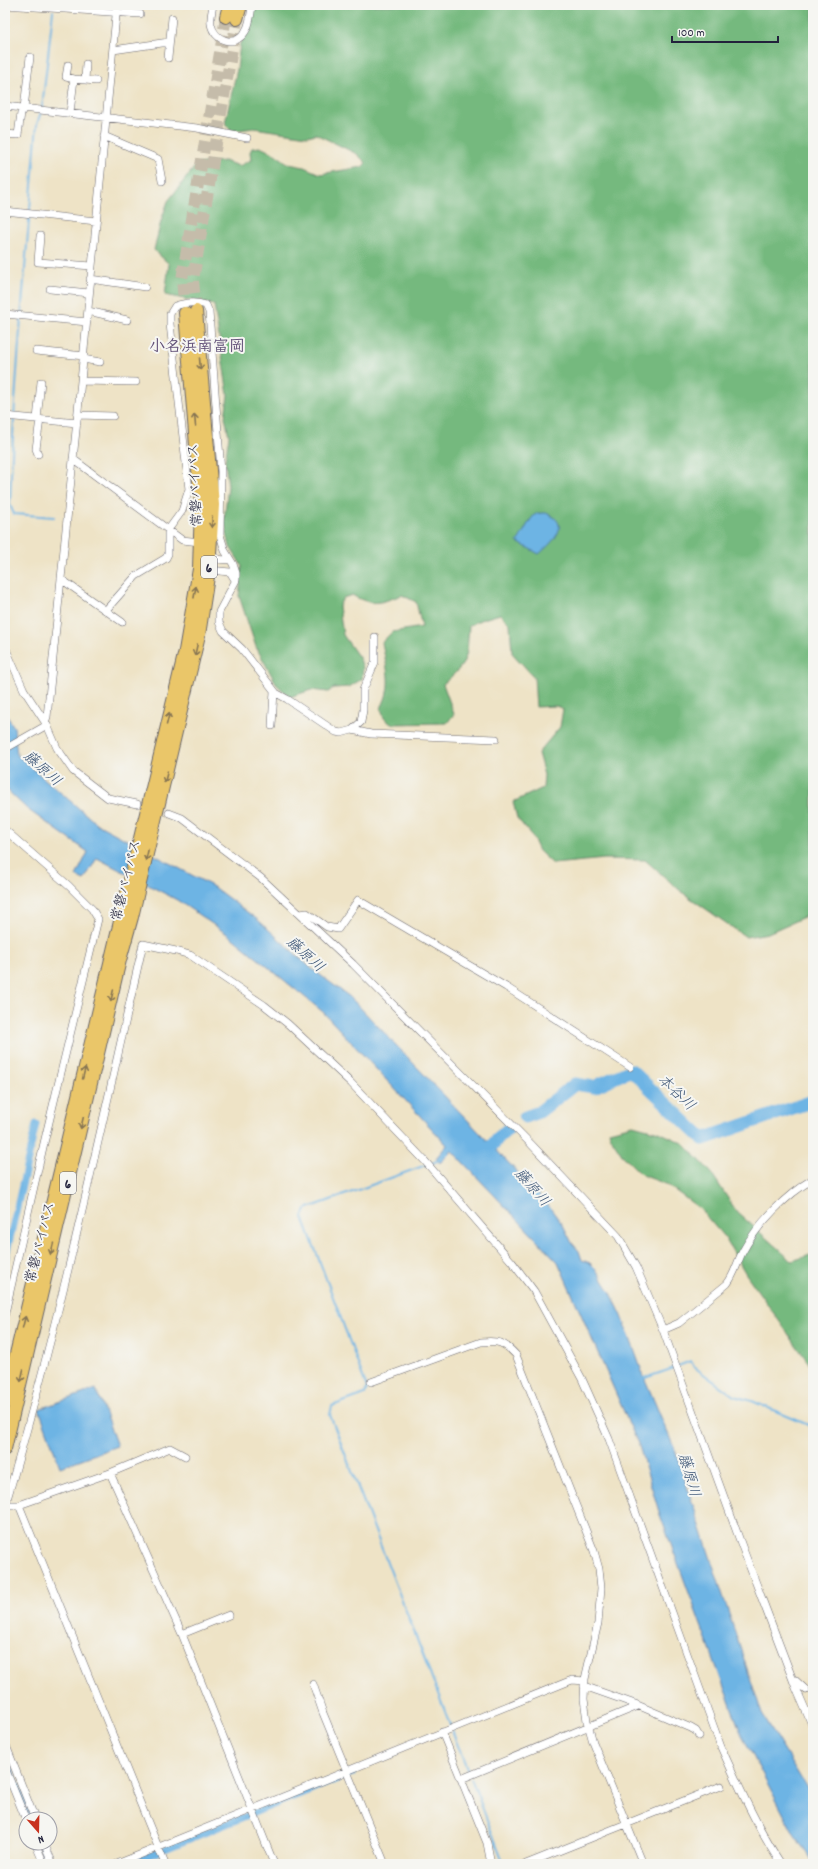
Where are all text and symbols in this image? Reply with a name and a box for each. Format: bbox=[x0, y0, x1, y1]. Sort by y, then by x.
scale bar bbox=[672, 18, 778, 44]
text: 100 m bbox=[678, 25, 705, 42]
district label: 小名浜南富岡 bbox=[149, 336, 245, 359]
one-way arrow bbox=[197, 357, 204, 370]
one-way arrow bbox=[191, 414, 198, 427]
street label: 常磐バイパス bbox=[184, 443, 208, 527]
one-way arrow bbox=[208, 515, 215, 528]
road number: 6 bbox=[201, 556, 217, 578]
one-way arrow bbox=[191, 586, 199, 599]
one-way arrow bbox=[191, 644, 199, 657]
one-way arrow bbox=[165, 713, 173, 726]
water label: 藤原川 bbox=[18, 746, 66, 793]
one-way arrow bbox=[162, 770, 169, 783]
street label: 常磐バイパス bbox=[107, 837, 147, 924]
one-way arrow bbox=[142, 848, 150, 861]
water label: 藤原川 bbox=[281, 932, 329, 979]
one-way arrow bbox=[107, 989, 115, 1002]
one-way arrow bbox=[80, 1067, 88, 1080]
water label: 本谷川 bbox=[652, 1070, 699, 1117]
one-way arrow bbox=[78, 1116, 86, 1129]
water label: 藤原川 bbox=[508, 1164, 555, 1213]
road number: 6 bbox=[60, 1172, 76, 1194]
street label: 常磐バイパス bbox=[21, 1199, 61, 1286]
one-way arrow bbox=[48, 1242, 56, 1255]
one-way arrow bbox=[21, 1315, 28, 1328]
one-way arrow bbox=[18, 1369, 26, 1382]
water label: 藤原川 bbox=[671, 1451, 705, 1500]
north arrow bbox=[18, 1811, 58, 1851]
text: N bbox=[35, 1830, 46, 1847]

